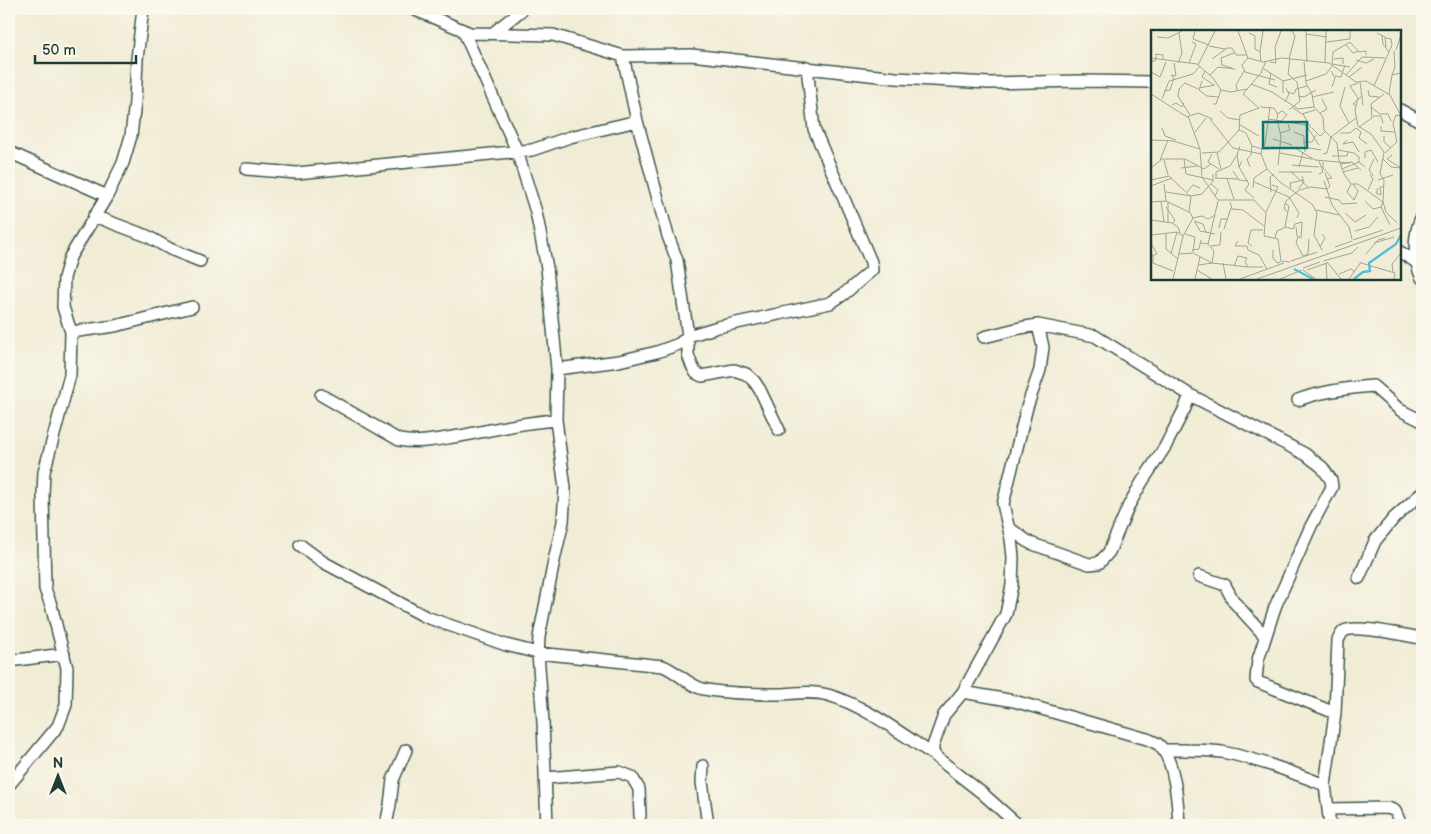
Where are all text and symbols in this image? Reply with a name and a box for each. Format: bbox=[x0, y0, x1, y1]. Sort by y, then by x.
inset map bbox=[1151, 30, 1401, 280]
scale bar bbox=[35, 32, 136, 64]
text: 50 m bbox=[42, 41, 76, 60]
north arrow bbox=[32, 752, 82, 802]
text: N bbox=[53, 755, 63, 772]

